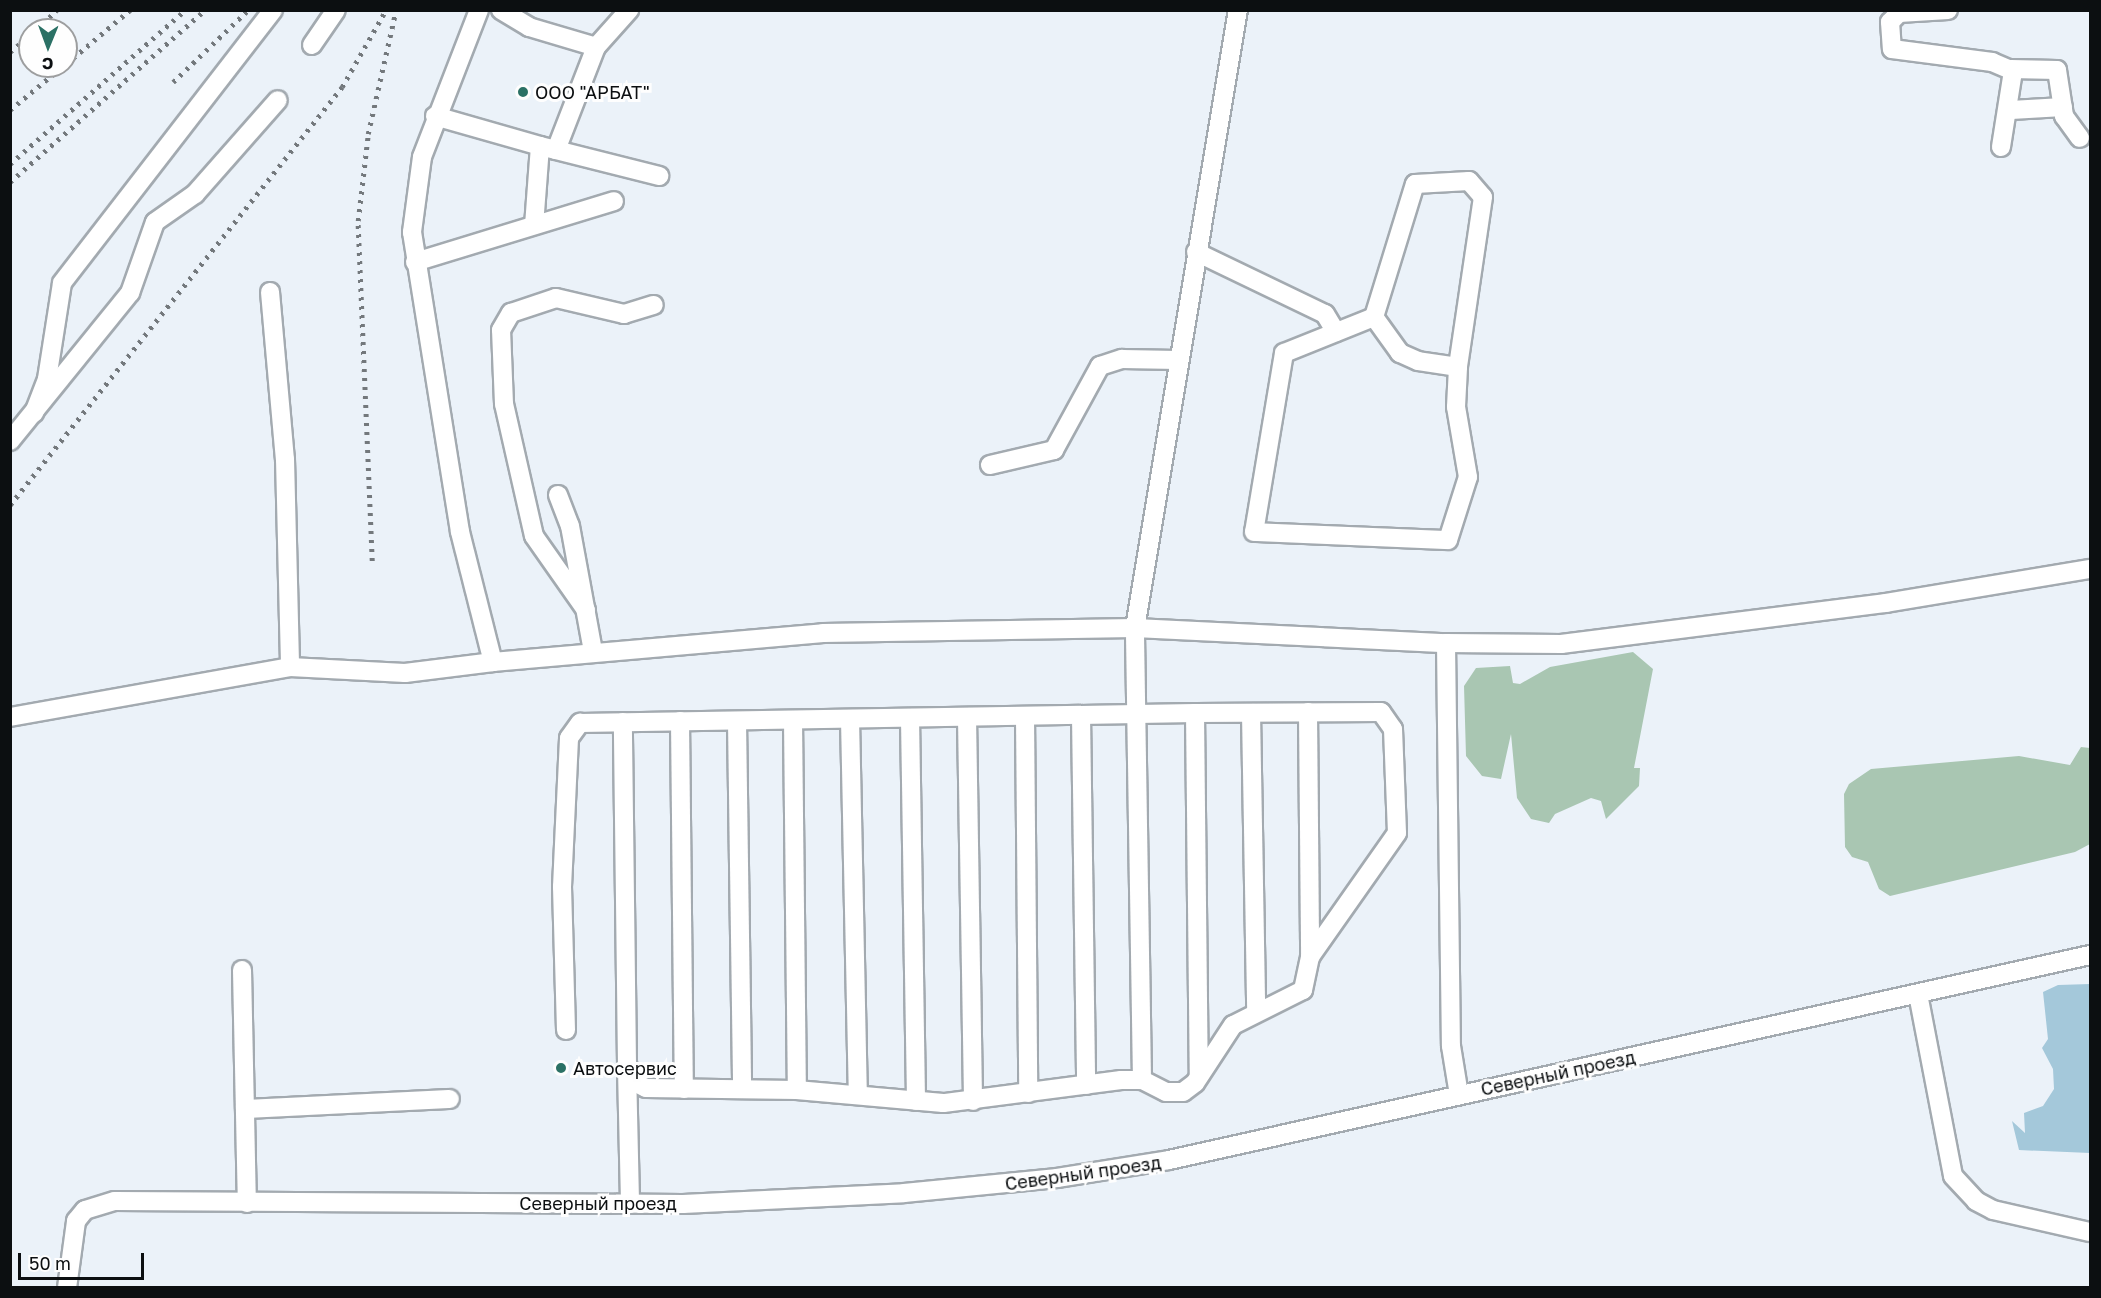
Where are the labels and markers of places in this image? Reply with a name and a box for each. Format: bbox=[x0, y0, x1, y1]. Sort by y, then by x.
place label: ООО "АРБАТ" bbox=[535, 81, 650, 103]
marker: ООО "АРБАТ" bbox=[516, 85, 530, 99]
place label: Автосервис bbox=[573, 1057, 677, 1079]
marker: Автосервис bbox=[554, 1061, 568, 1075]

